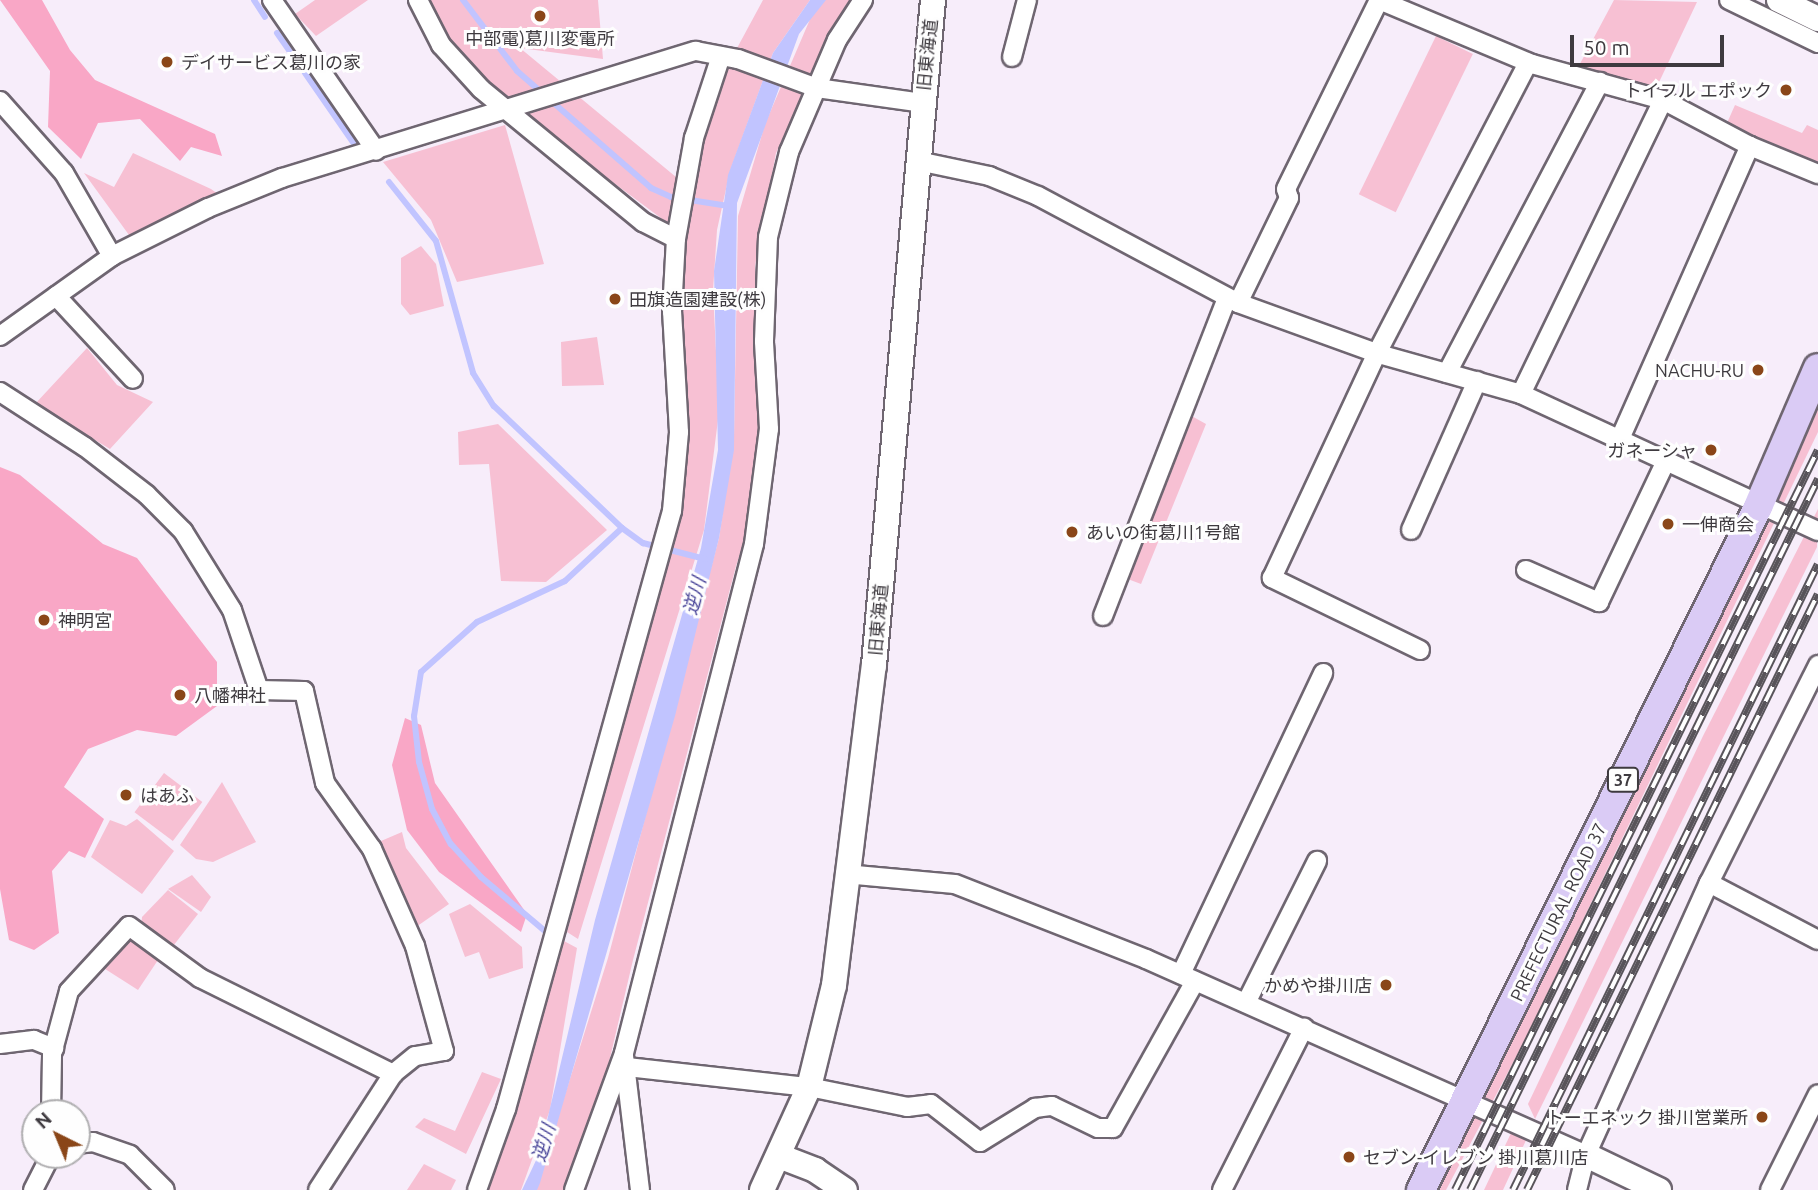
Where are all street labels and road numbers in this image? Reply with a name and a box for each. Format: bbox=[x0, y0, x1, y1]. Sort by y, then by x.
street label: 旧東海道 bbox=[912, 18, 942, 92]
street label: 旧東海道 bbox=[864, 583, 892, 657]
road number: 37 bbox=[1606, 768, 1640, 792]
street label: PREFECTURAL ROAD 37 bbox=[1505, 819, 1611, 1005]

